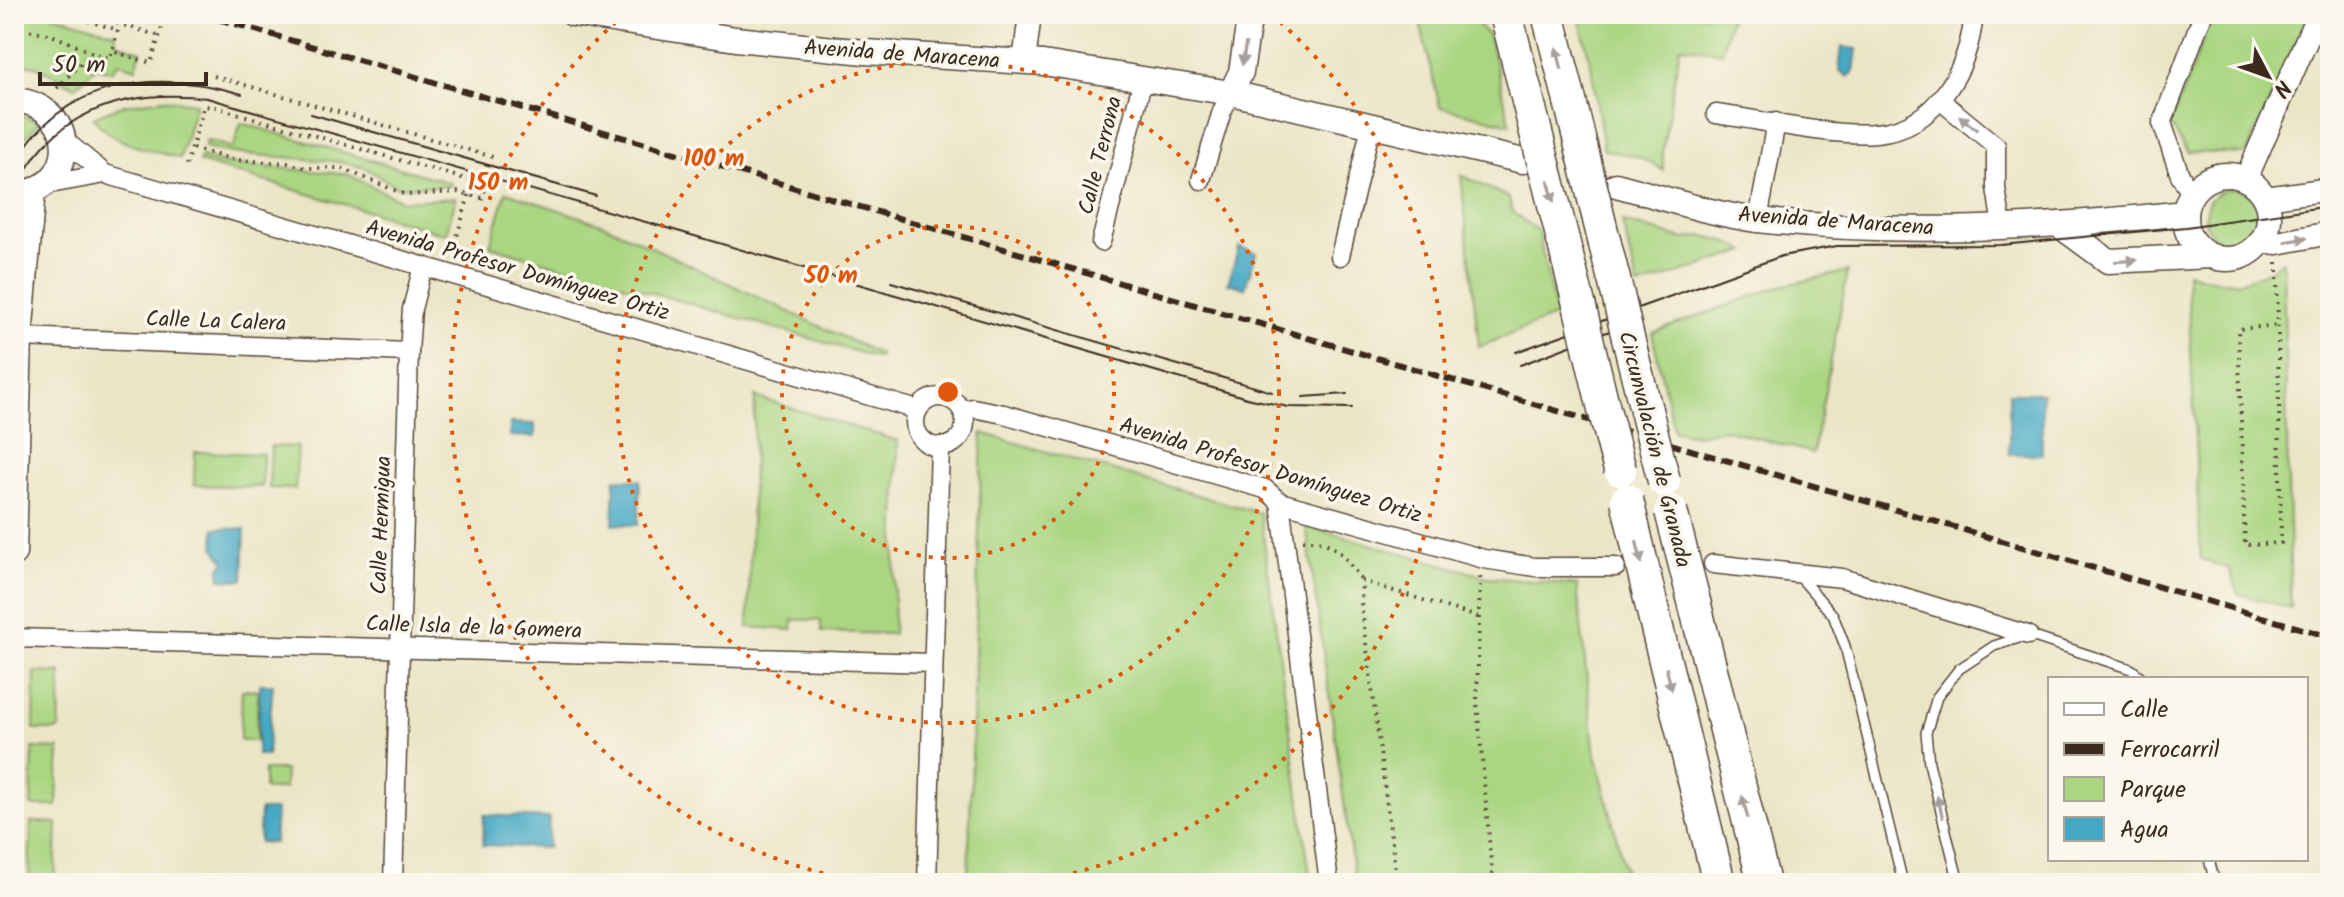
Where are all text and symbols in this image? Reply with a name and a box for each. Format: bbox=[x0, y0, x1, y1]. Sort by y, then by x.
street label: Avenida de Maracena bbox=[803, 31, 1001, 80]
scale bar bbox=[40, 36, 206, 86]
north arrow bbox=[2228, 36, 2308, 116]
one-way arrow bbox=[1237, 42, 1250, 67]
one-way arrow bbox=[1552, 45, 1565, 70]
text: 50 m bbox=[52, 46, 106, 85]
text: N bbox=[2263, 71, 2299, 104]
street label: Calle Terrona bbox=[1070, 93, 1133, 219]
one-way arrow bbox=[1958, 115, 1978, 132]
text: 100 m bbox=[684, 140, 744, 179]
text: 150 m bbox=[468, 164, 528, 203]
one-way arrow bbox=[1545, 179, 1557, 204]
street label: Avenida de Maracena bbox=[1737, 198, 1935, 247]
street label: Avenida Profesor Domínguez Ortiz bbox=[361, 211, 674, 332]
one-way arrow bbox=[2284, 233, 2309, 245]
one-way arrow bbox=[2113, 254, 2139, 267]
text: 50 m bbox=[803, 257, 858, 296]
street label: Calle La Calera bbox=[145, 303, 287, 342]
street label: Circunvalación de Granada bbox=[1607, 328, 1700, 572]
centre of rings bbox=[934, 378, 962, 406]
street label: Avenida Profesor Domínguez Ortiz bbox=[1115, 409, 1426, 534]
street label: Calle Hermigua bbox=[363, 455, 402, 595]
one-way arrow bbox=[1633, 539, 1646, 564]
street label: Calle Isla de la Gomera bbox=[365, 607, 583, 650]
one-way arrow bbox=[1663, 667, 1676, 692]
legend bbox=[2048, 677, 2308, 861]
text: Calle bbox=[2120, 691, 2168, 730]
text: Ferrocarril bbox=[2120, 731, 2220, 770]
text: Parque bbox=[2120, 771, 2186, 810]
one-way arrow bbox=[1738, 795, 1750, 820]
one-way arrow bbox=[1933, 795, 1946, 820]
text: Agua bbox=[2120, 811, 2169, 850]

